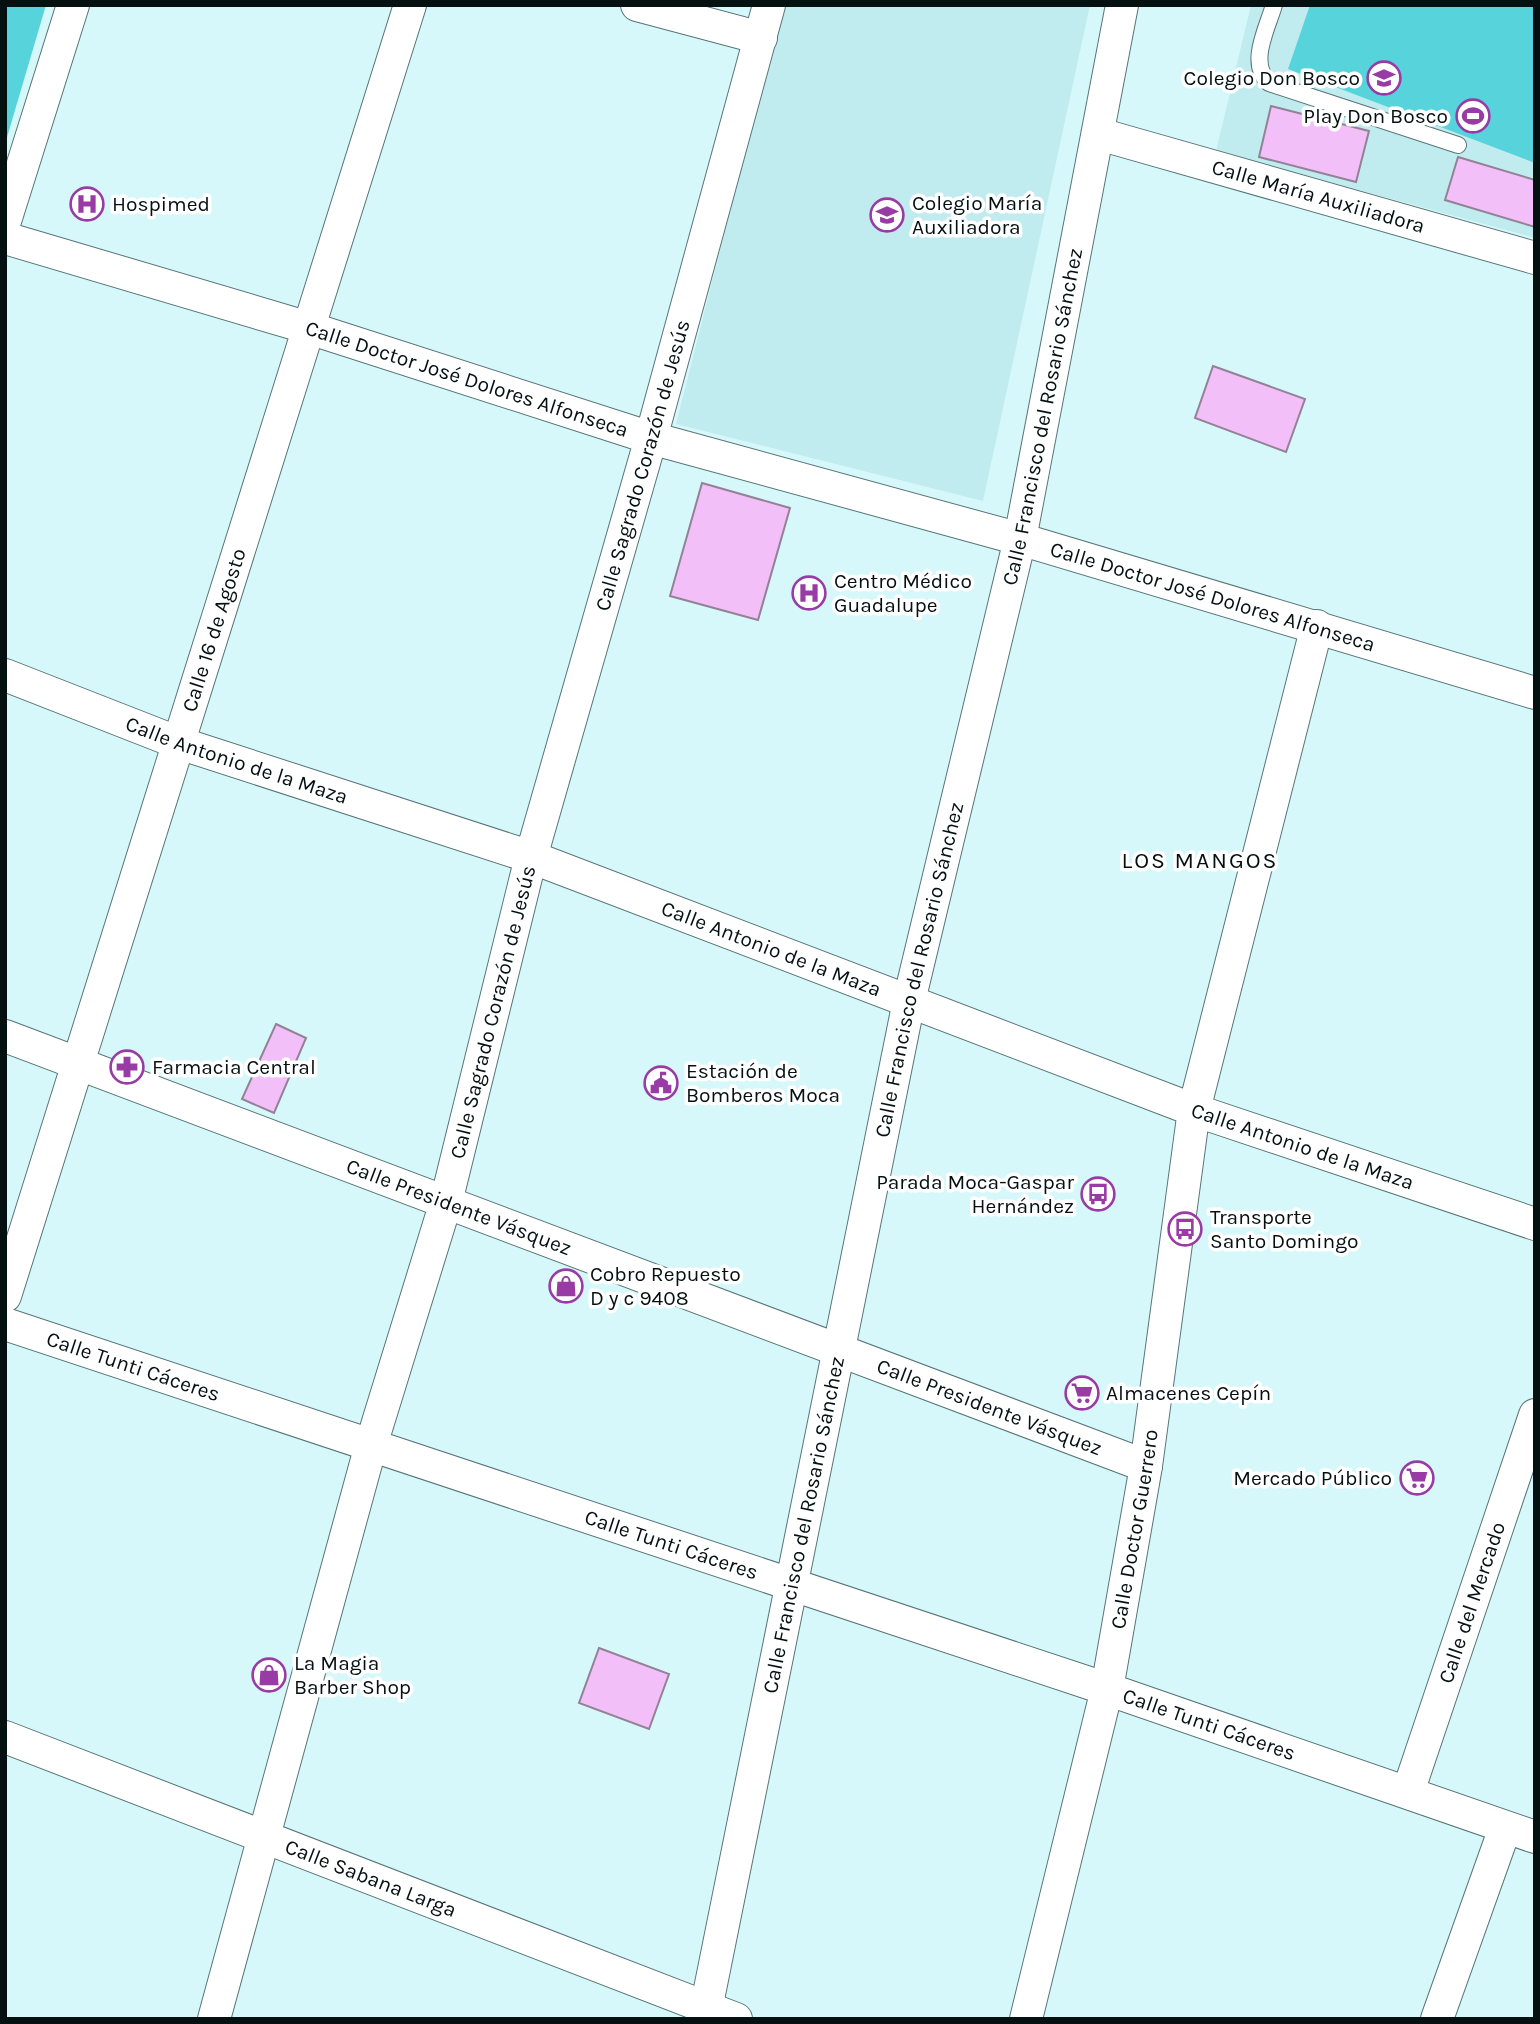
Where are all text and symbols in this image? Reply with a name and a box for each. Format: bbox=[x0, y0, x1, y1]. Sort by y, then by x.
school or university icon: Colegio Don Bosco bbox=[1365, 59, 1403, 97]
place label: Colegio Don Bosco bbox=[1184, 66, 1360, 90]
sports icon: Play Don Bosco bbox=[1454, 97, 1492, 135]
place label: Play Don Bosco bbox=[1303, 104, 1448, 128]
street label: Calle María Auxiliadora bbox=[1209, 155, 1428, 238]
hospital icon: Hospimed bbox=[68, 185, 106, 223]
place label: Colegio María Auxiliadora bbox=[912, 191, 1042, 239]
place label: Hospimed bbox=[112, 192, 210, 216]
school or university icon: Colegio María Auxiliadora bbox=[868, 196, 906, 234]
street label: Calle Francisco del Rosario Sánchez bbox=[997, 246, 1087, 588]
street label: Calle Doctor José Dolores Alfonseca bbox=[303, 316, 631, 442]
street label: Calle Sagrado Corazón de Jesús bbox=[590, 317, 695, 614]
street label: Calle Doctor José Dolores Alfonseca bbox=[1047, 537, 1378, 657]
street label: Calle 16 de Agosto bbox=[177, 545, 251, 715]
place label: Centro Médico Guadalupe bbox=[834, 569, 972, 617]
hospital icon: Centro Médico Guadalupe bbox=[790, 574, 828, 612]
street label: Calle Antonio de la Maza bbox=[122, 711, 351, 809]
street label: Calle Francisco del Rosario Sánchez bbox=[870, 800, 968, 1140]
district label: LOS MANGOS bbox=[1122, 847, 1278, 874]
street label: Calle Sagrado Corazón de Jesús bbox=[445, 863, 540, 1161]
street label: Calle Antonio de la Maza bbox=[658, 896, 885, 1001]
pharmacy icon: Farmacia Central bbox=[108, 1048, 146, 1086]
place label: Farmacia Central bbox=[152, 1055, 316, 1079]
place label: Estación de Bomberos Moca bbox=[686, 1059, 840, 1107]
public building icon: Estación de Bomberos Moca bbox=[642, 1064, 680, 1102]
street label: Calle Antonio de la Maza bbox=[1188, 1098, 1417, 1195]
street label: Calle Presidente Vásquez bbox=[343, 1154, 575, 1260]
place label: Parada Moca-Gaspar Hernández bbox=[876, 1170, 1074, 1218]
bus stop icon: Parada Moca-Gaspar Hernández bbox=[1079, 1175, 1117, 1213]
place label: Transporte Santo Domingo bbox=[1210, 1205, 1359, 1253]
bus stop icon: Transporte Santo Domingo bbox=[1166, 1210, 1204, 1248]
place label: Cobro Repuesto D y c 9408 bbox=[590, 1262, 741, 1310]
shop icon: Cobro Repuesto D y c 9408 bbox=[547, 1267, 585, 1305]
street label: Calle Tunti Cáceres bbox=[43, 1327, 223, 1406]
street label: Calle Francisco del Rosario Sánchez bbox=[758, 1354, 849, 1695]
street label: Calle Presidente Vásquez bbox=[874, 1354, 1105, 1460]
supermarket icon: Almacenes Cepín bbox=[1063, 1374, 1101, 1412]
place label: Almacenes Cepín bbox=[1106, 1381, 1271, 1405]
street label: Calle Doctor Guerrero bbox=[1106, 1428, 1163, 1631]
supermarket icon: Mercado Público bbox=[1398, 1459, 1436, 1497]
place label: Mercado Público bbox=[1233, 1466, 1392, 1490]
street label: Calle Tunti Cáceres bbox=[582, 1505, 761, 1585]
street label: Calle del Mercado bbox=[1434, 1519, 1510, 1686]
place label: La Magia Barber Shop bbox=[294, 1651, 411, 1699]
shop icon: La Magia Barber Shop bbox=[250, 1656, 288, 1694]
street label: Calle Tunti Cáceres bbox=[1120, 1683, 1299, 1765]
street label: Calle Sabana Larga bbox=[282, 1834, 460, 1922]

